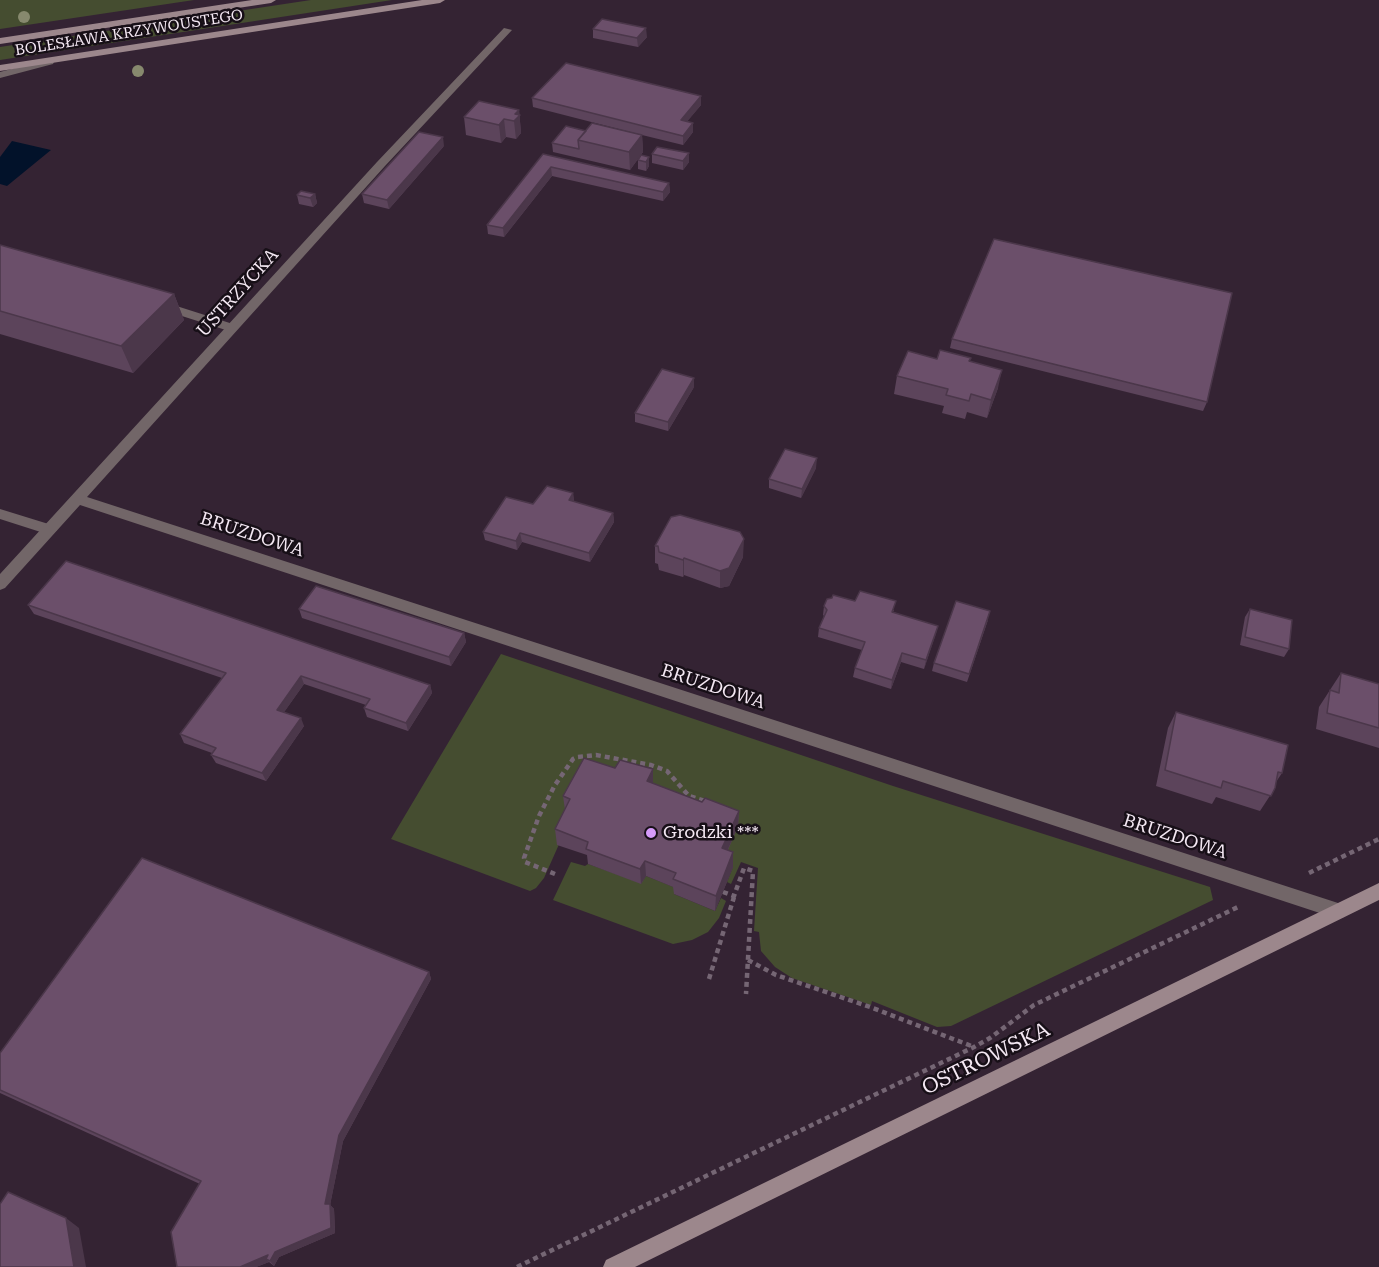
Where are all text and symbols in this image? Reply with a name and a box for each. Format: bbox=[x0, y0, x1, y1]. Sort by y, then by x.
street label: BOLESŁAWA KRZYWOUSTEGO bbox=[14, 6, 244, 60]
street label: USTRZYCKA bbox=[193, 244, 283, 342]
street label: BRUZDOWA bbox=[197, 508, 307, 562]
street label: BRUZDOWA bbox=[658, 660, 768, 714]
street label: BRUZDOWA bbox=[1120, 810, 1230, 864]
place label: Grodzki *** bbox=[663, 822, 759, 844]
marker: Grodzki *** bbox=[644, 826, 658, 840]
street label: OSTROWSKA bbox=[918, 1017, 1054, 1101]

